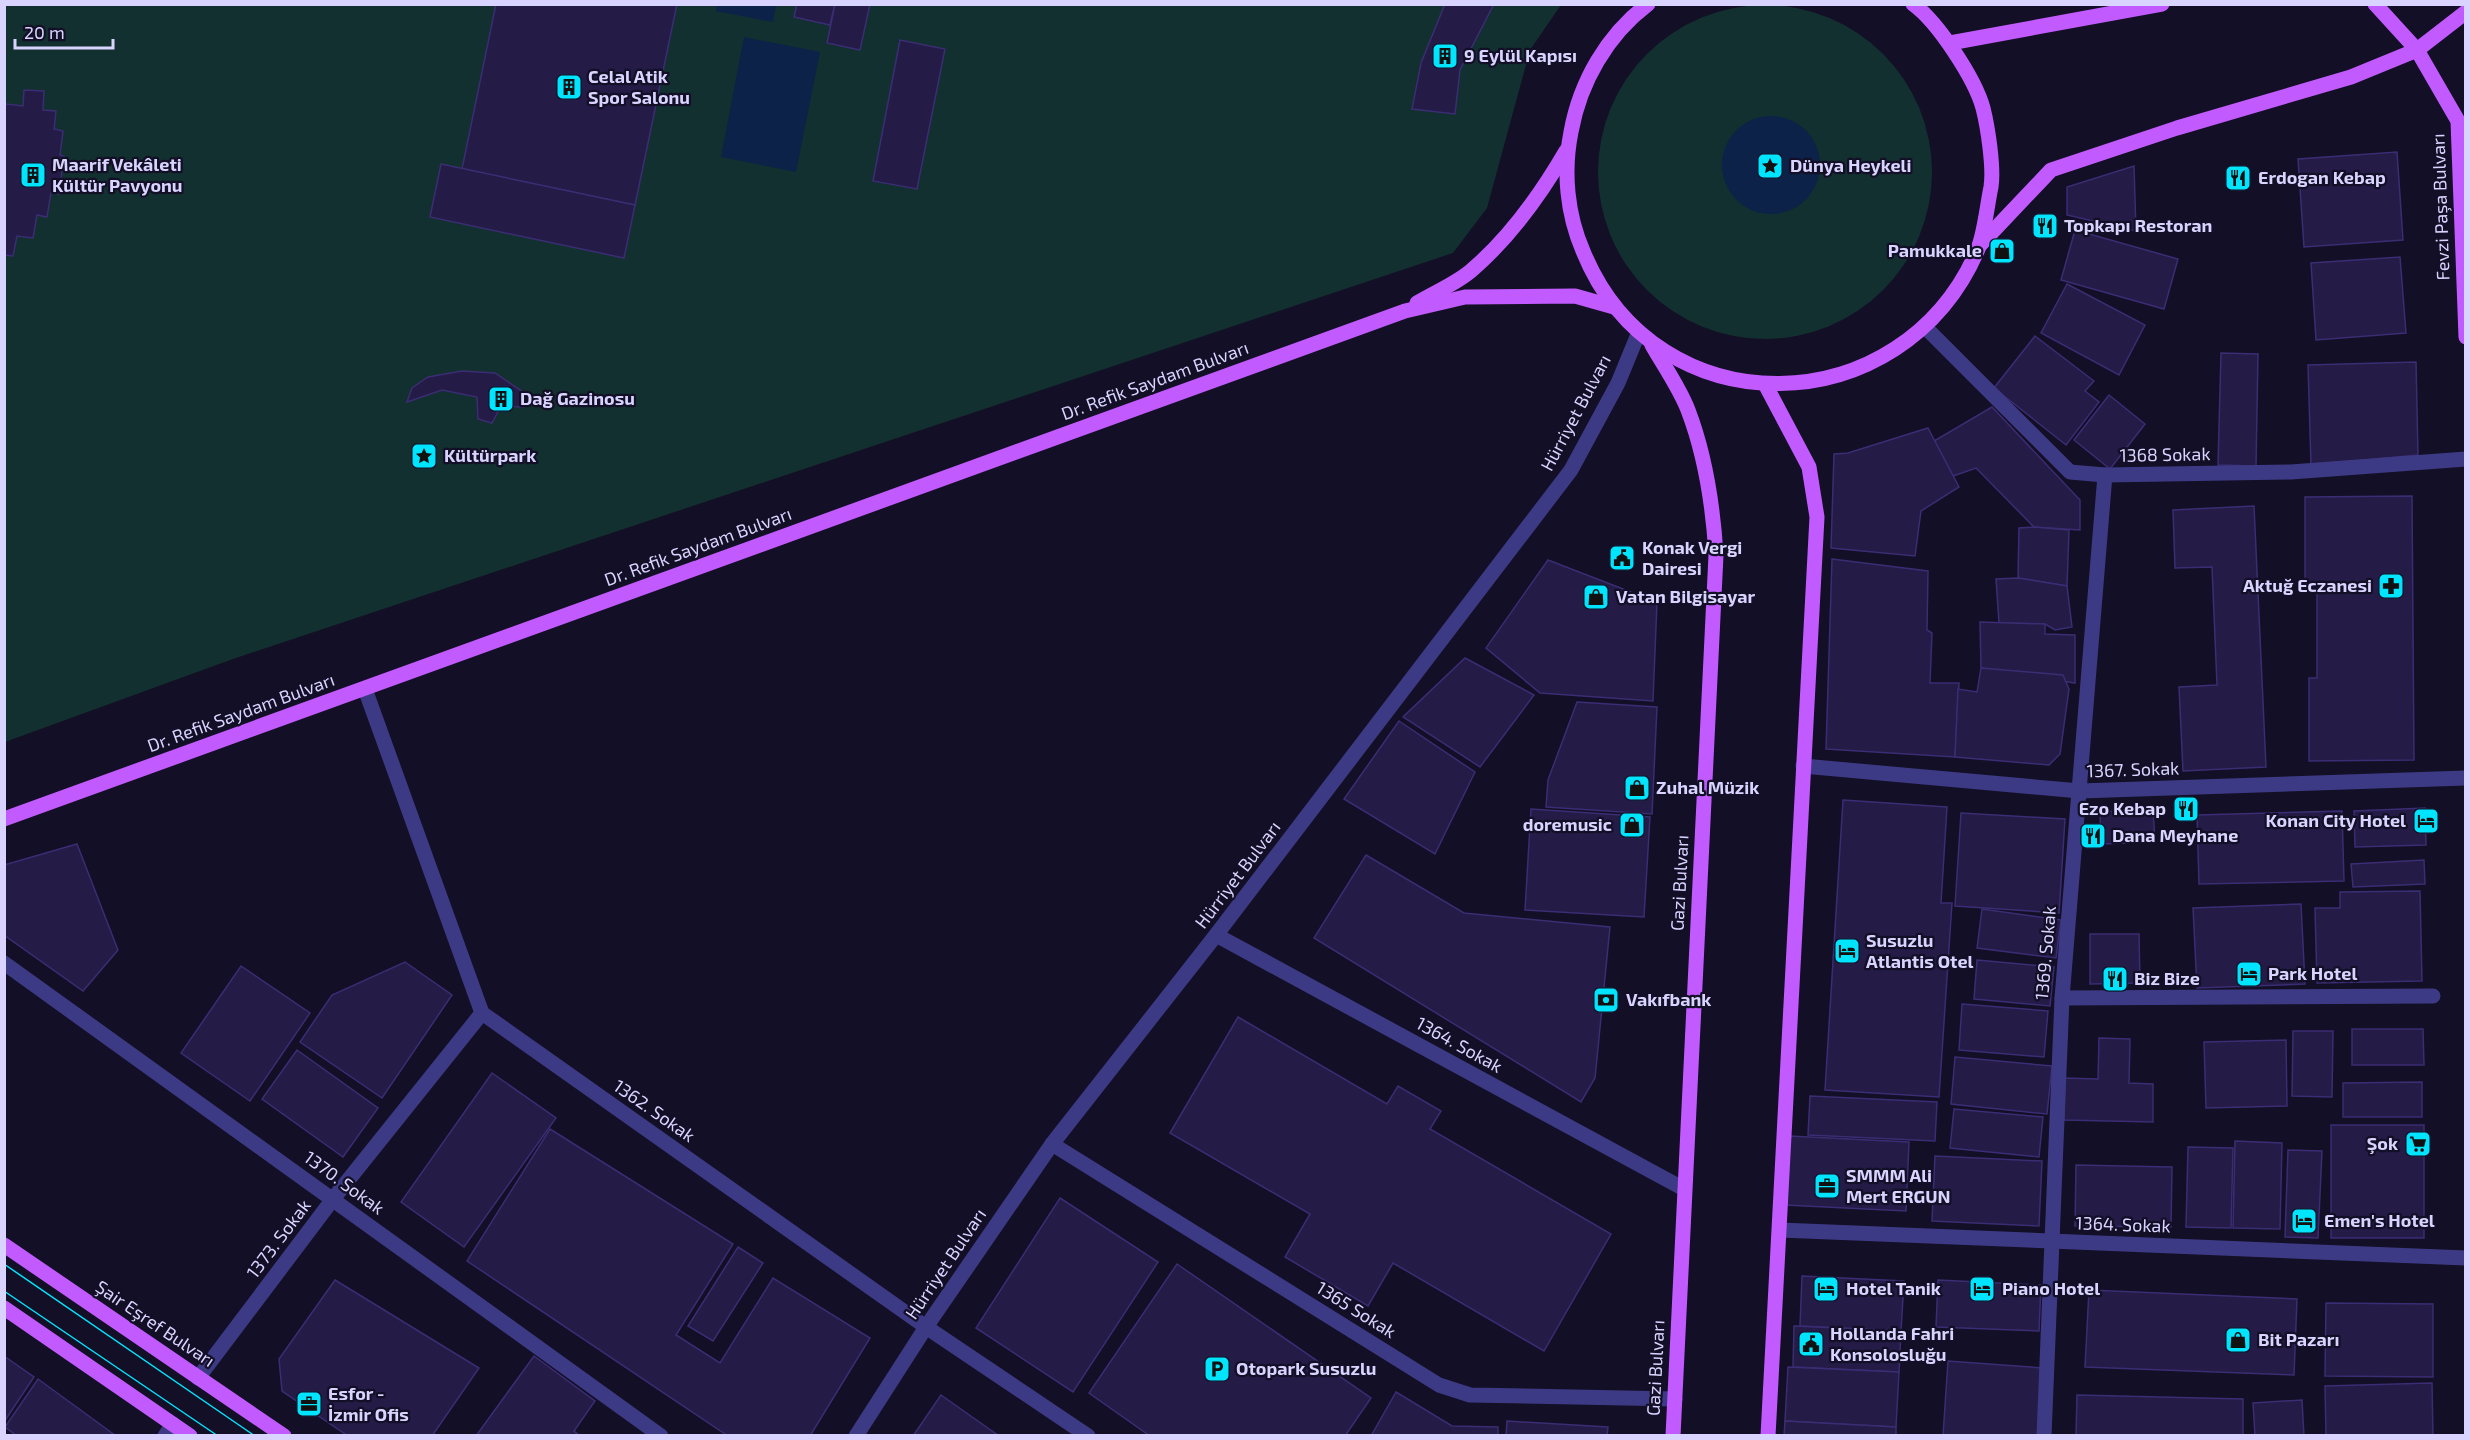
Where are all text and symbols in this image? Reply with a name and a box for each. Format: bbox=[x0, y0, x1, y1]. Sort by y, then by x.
scale bar bbox=[15, 12, 112, 50]
text: 20 m bbox=[24, 21, 65, 43]
building icon: 9 Eylül Kapısı bbox=[1430, 41, 1460, 71]
place label: 9 Eylül Kapısı bbox=[1464, 44, 1577, 66]
place label: Celal Atik Spor Salonu bbox=[588, 65, 690, 108]
building icon: Celal Atik Spor Salonu bbox=[554, 72, 584, 102]
street label: Fevzi Paşa Bulvarı bbox=[2426, 133, 2455, 281]
place icon: Dünya Heykeli bbox=[1755, 151, 1785, 181]
place label: Maarif Vekâleti Kültür Pavyonu bbox=[52, 153, 183, 196]
place label: Dünya Heykeli bbox=[1790, 154, 1911, 176]
building icon: Maarif Vekâleti Kültür Pavyonu bbox=[18, 160, 48, 190]
restaurant icon: Erdogan Kebap bbox=[2223, 163, 2253, 193]
place label: Erdogan Kebap bbox=[2258, 166, 2386, 188]
restaurant icon: Topkapı Restoran bbox=[2030, 211, 2060, 241]
place label: Topkapı Restoran bbox=[2064, 214, 2212, 236]
shop icon: Pamukkale bbox=[1987, 236, 2017, 266]
place label: Pamukkale bbox=[1888, 239, 1982, 261]
street label: Dr. Refik Saydam Bulvarı bbox=[1058, 336, 1251, 424]
street label: Hürriyet Bulvarı bbox=[1535, 351, 1615, 474]
building icon: Dağ Gazinosu bbox=[486, 384, 516, 414]
place label: Dağ Gazinosu bbox=[520, 387, 635, 409]
place icon: Kültürpark bbox=[409, 441, 439, 471]
street label: 1368 Sokak bbox=[2119, 442, 2211, 466]
place label: Kültürpark bbox=[444, 444, 536, 466]
street label: Dr. Refik Saydam Bulvarı bbox=[601, 502, 794, 590]
place label: Konak Vergi Dairesi bbox=[1642, 536, 1742, 579]
public building icon: Konak Vergi Dairesi bbox=[1607, 543, 1637, 573]
pharmacy icon: Aktuğ Eczanesi bbox=[2376, 571, 2406, 601]
place label: Aktuğ Eczanesi bbox=[2243, 574, 2372, 596]
shop icon: Vatan Bilgisayar bbox=[1581, 582, 1611, 612]
place label: Vatan Bilgisayar bbox=[1616, 585, 1755, 607]
street label: Dr. Refik Saydam Bulvarı bbox=[144, 668, 337, 756]
street label: 1367. Sokak bbox=[2086, 756, 2180, 782]
shop icon: Zuhal Müzik bbox=[1622, 773, 1652, 803]
place label: Zuhal Müzik bbox=[1656, 776, 1759, 798]
restaurant icon: Ezo Kebap bbox=[2171, 794, 2201, 824]
place label: Ezo Kebap bbox=[2079, 797, 2166, 819]
hotel icon: Konan City Hotel bbox=[2411, 806, 2441, 836]
place label: Konan City Hotel bbox=[2265, 809, 2406, 831]
shop icon: doremusic bbox=[1617, 810, 1647, 840]
place label: doremusic bbox=[1523, 813, 1612, 835]
street label: Hürriyet Bulvarı bbox=[1190, 816, 1285, 932]
restaurant icon: Dana Meyhane bbox=[2078, 821, 2108, 851]
place label: Dana Meyhane bbox=[2112, 824, 2238, 846]
street label: Gazi Bulvarı bbox=[1665, 834, 1693, 932]
street label: 1369. Sokak bbox=[2030, 905, 2060, 1001]
place label: Susuzlu Atlantis Otel bbox=[1866, 929, 1974, 972]
hotel icon: Susuzlu Atlantis Otel bbox=[1832, 936, 1862, 966]
hotel icon: Park Hotel bbox=[2234, 959, 2264, 989]
place label: Park Hotel bbox=[2268, 962, 2357, 984]
restaurant icon: Biz Bize bbox=[2100, 964, 2130, 994]
place label: Biz Bize bbox=[2134, 967, 2200, 989]
bank icon: Vakıfbank bbox=[1591, 985, 1621, 1015]
place label: Vakıfbank bbox=[1626, 988, 1711, 1010]
street label: 1364. Sokak bbox=[1413, 1011, 1506, 1077]
street label: 1362. Sokak bbox=[610, 1074, 699, 1146]
supermarket icon: Şok bbox=[2403, 1129, 2433, 1159]
place label: Şok bbox=[2367, 1132, 2398, 1155]
street label: 1370. Sokak bbox=[300, 1146, 389, 1219]
place label: SMMM Ali Mert ERGUN bbox=[1846, 1164, 1951, 1207]
office icon: SMMM Ali Mert ERGUN bbox=[1812, 1171, 1842, 1201]
street label: 1373. Sokak bbox=[241, 1195, 315, 1282]
street label: Hürriyet Bulvarı bbox=[900, 1204, 990, 1323]
hotel icon: Emen's Hotel bbox=[2289, 1206, 2319, 1236]
place label: Emen's Hotel bbox=[2324, 1209, 2435, 1231]
street label: 1364. Sokak bbox=[2075, 1211, 2171, 1237]
hotel icon: Hotel Tanik bbox=[1811, 1274, 1841, 1304]
hotel icon: Piano Hotel bbox=[1967, 1274, 1997, 1304]
street label: Şair Eşref Bulvarı bbox=[91, 1275, 219, 1372]
street label: 1365 Sokak bbox=[1313, 1276, 1400, 1342]
place label: Hotel Tanik bbox=[1846, 1277, 1941, 1299]
place label: Piano Hotel bbox=[2002, 1277, 2100, 1299]
street label: Gazi Bulvarı bbox=[1641, 1319, 1669, 1417]
place label: Hollanda Fahri Konsolosluğu bbox=[1830, 1322, 1954, 1365]
shop icon: Bit Pazarı bbox=[2223, 1325, 2253, 1355]
place label: Bit Pazarı bbox=[2258, 1328, 2339, 1350]
public building icon: Hollanda Fahri Konsolosluğu bbox=[1796, 1329, 1826, 1359]
parking icon: Otopark Susuzlu bbox=[1202, 1354, 1232, 1384]
place label: Otopark Susuzlu bbox=[1236, 1357, 1377, 1379]
place label: Esfor - İzmir Ofis bbox=[328, 1382, 409, 1425]
office icon: Esfor - İzmir Ofis bbox=[294, 1389, 324, 1419]

